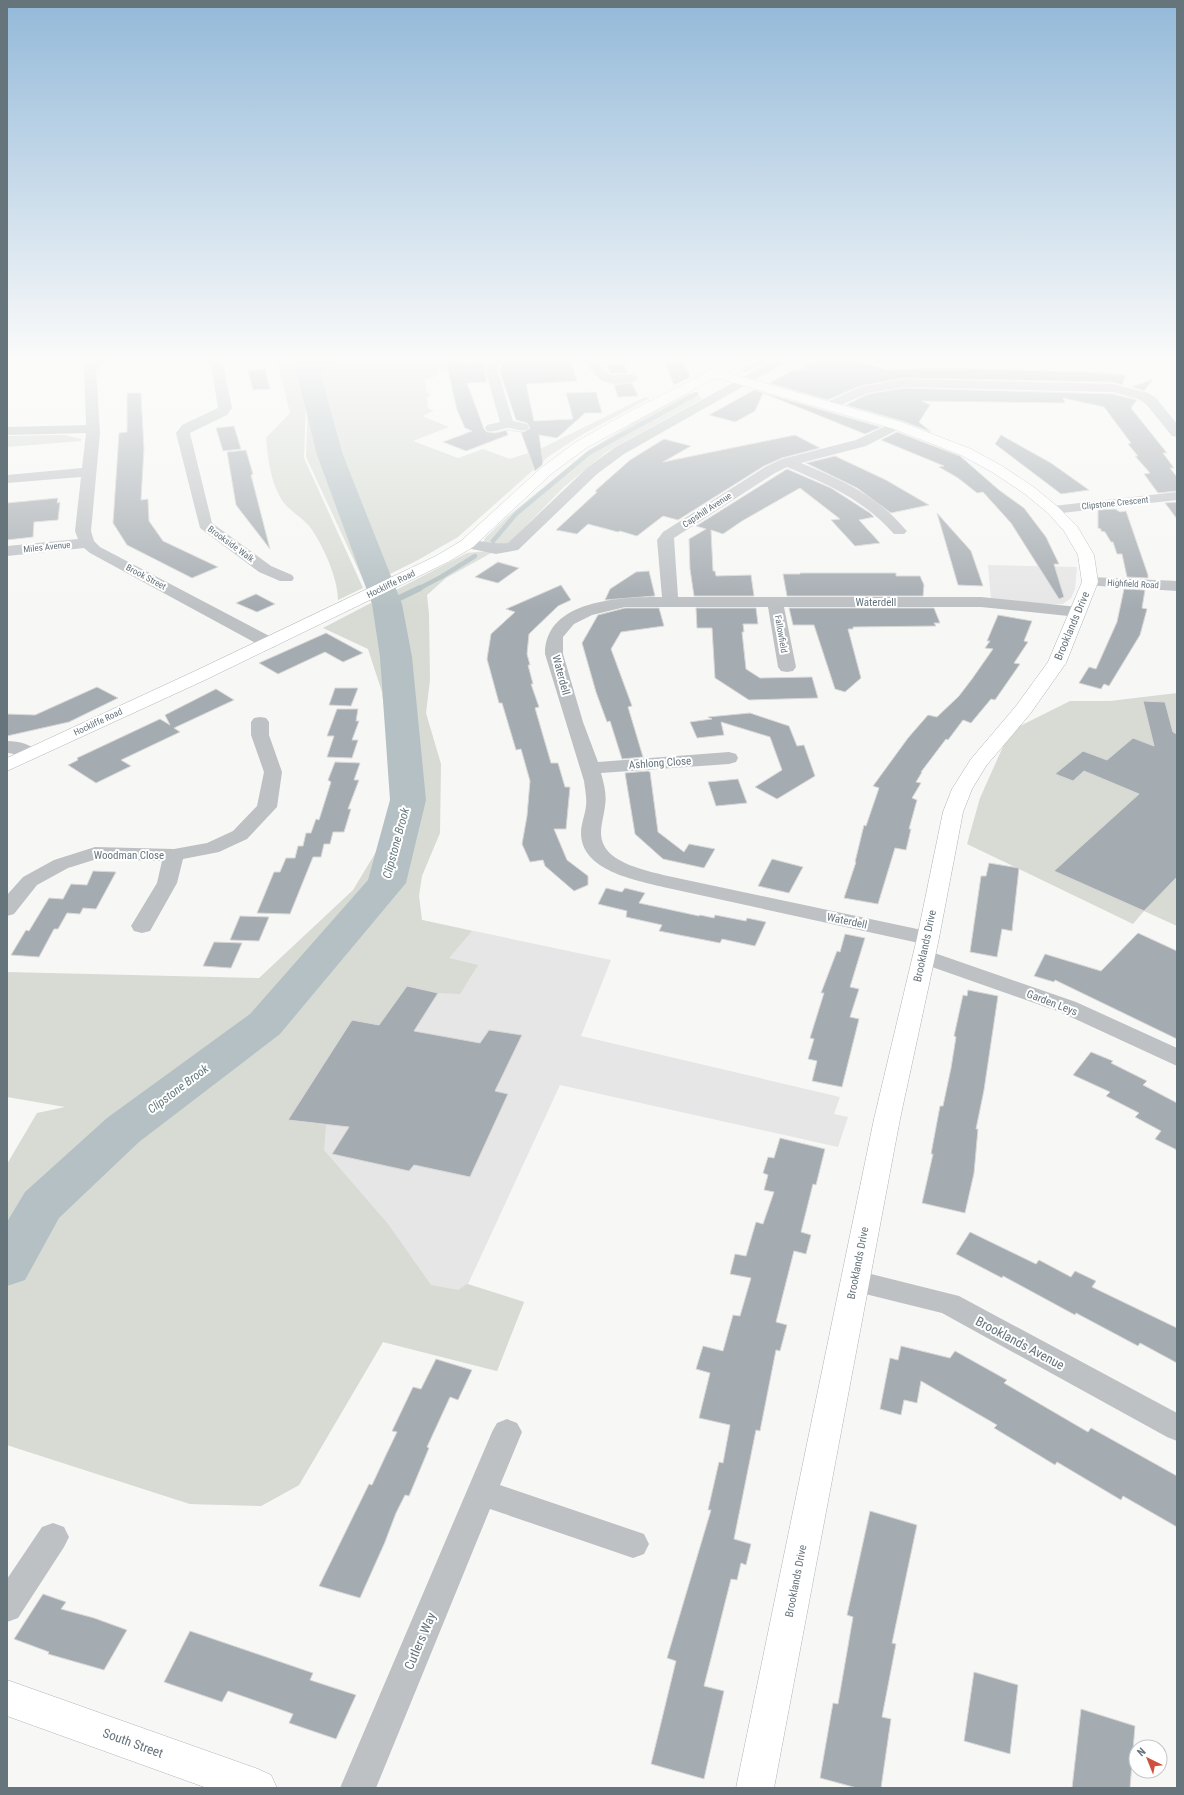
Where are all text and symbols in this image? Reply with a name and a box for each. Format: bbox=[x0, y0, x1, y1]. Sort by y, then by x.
street label: Capshill Avenue bbox=[681, 490, 733, 530]
street label: Clipstone Crescent bbox=[1081, 494, 1149, 511]
street label: Brookside Walk bbox=[206, 524, 256, 564]
street label: Miles Avenue bbox=[23, 540, 71, 554]
street label: Brook Street bbox=[124, 562, 168, 592]
street label: Hockliffe Road bbox=[365, 568, 417, 600]
street label: Highfield Road bbox=[1107, 578, 1159, 590]
street label: Brooklands Drive bbox=[1052, 590, 1092, 662]
street label: Waterdell bbox=[856, 596, 896, 609]
street label: Fallowfield bbox=[773, 614, 789, 654]
street label: Waterdell bbox=[549, 654, 573, 696]
street label: Hockliffe Road bbox=[72, 706, 124, 738]
street label: Ashlong Close bbox=[628, 754, 692, 772]
water label: Clipstone Brook bbox=[380, 805, 412, 880]
street label: Woodman Close bbox=[94, 849, 164, 862]
street label: Brooklands Drive bbox=[911, 909, 939, 983]
street label: Waterdell bbox=[826, 910, 868, 932]
street label: Garden Leys bbox=[1025, 987, 1079, 1019]
water label: Clipstone Brook bbox=[145, 1061, 212, 1116]
street label: Brooklands Drive bbox=[845, 1226, 871, 1300]
street label: Brooklands Avenue bbox=[973, 1313, 1067, 1373]
street label: Brooklands Drive bbox=[783, 1544, 809, 1618]
street label: Cutlers Way bbox=[401, 1610, 439, 1672]
street label: South Street bbox=[101, 1725, 165, 1761]
north arrow bbox=[1128, 1739, 1168, 1779]
text: N bbox=[1135, 1745, 1149, 1759]

